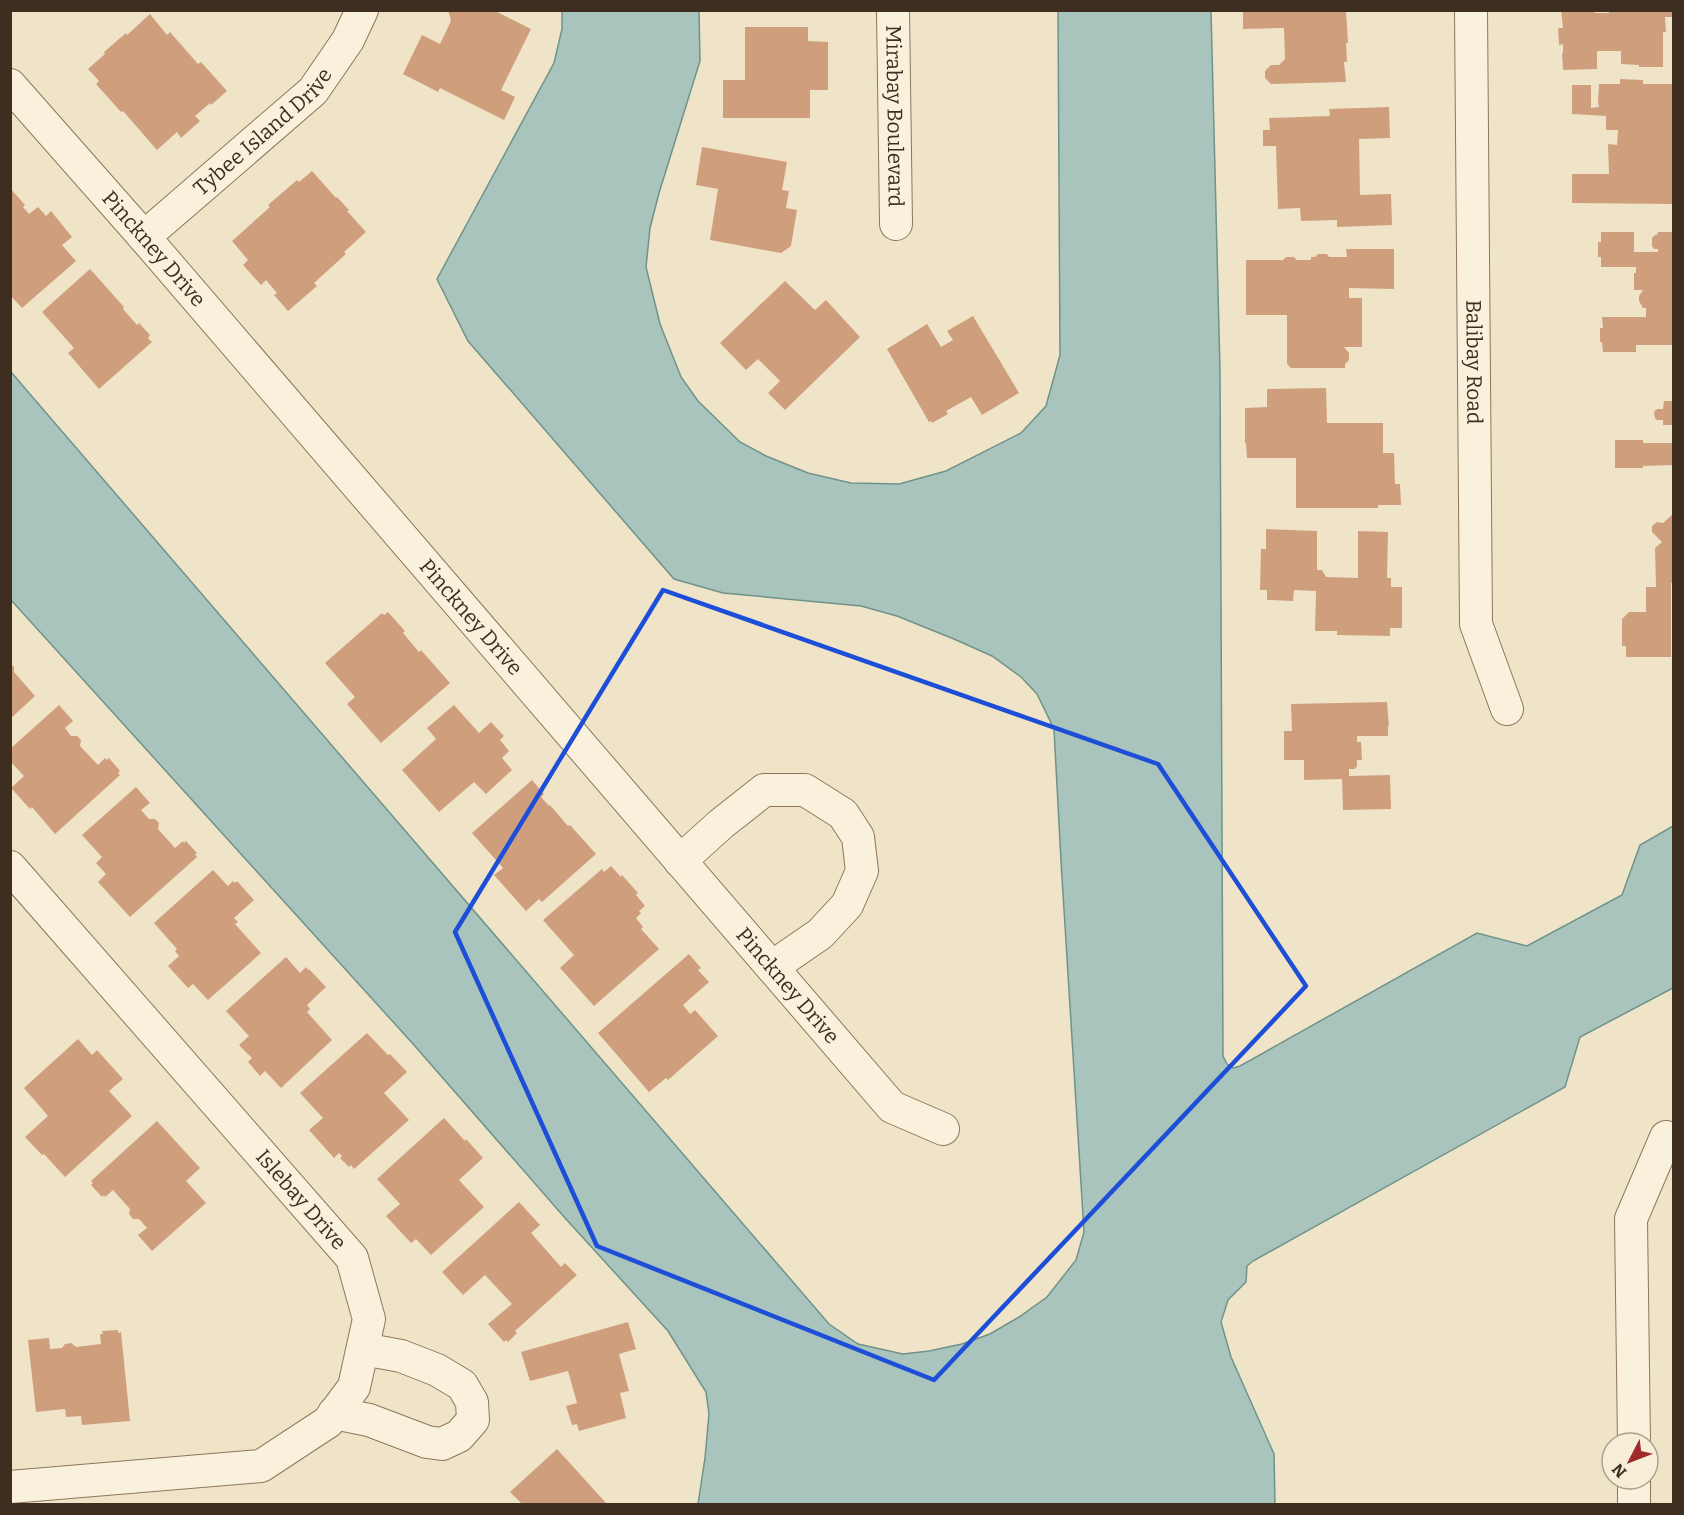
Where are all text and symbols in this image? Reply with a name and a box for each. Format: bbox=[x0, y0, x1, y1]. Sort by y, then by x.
street label: Mirabay Boulevard bbox=[880, 25, 909, 207]
street label: Tybee Island Drive bbox=[188, 63, 338, 201]
street label: Pinckney Drive bbox=[96, 185, 211, 312]
street label: Balibay Road bbox=[1460, 300, 1487, 424]
street label: Pinckney Drive bbox=[414, 554, 528, 681]
street label: Pinckney Drive bbox=[730, 922, 845, 1049]
street label: Islebay Drive bbox=[250, 1144, 352, 1255]
north arrow bbox=[1600, 1431, 1660, 1491]
text: N bbox=[1608, 1460, 1630, 1482]

